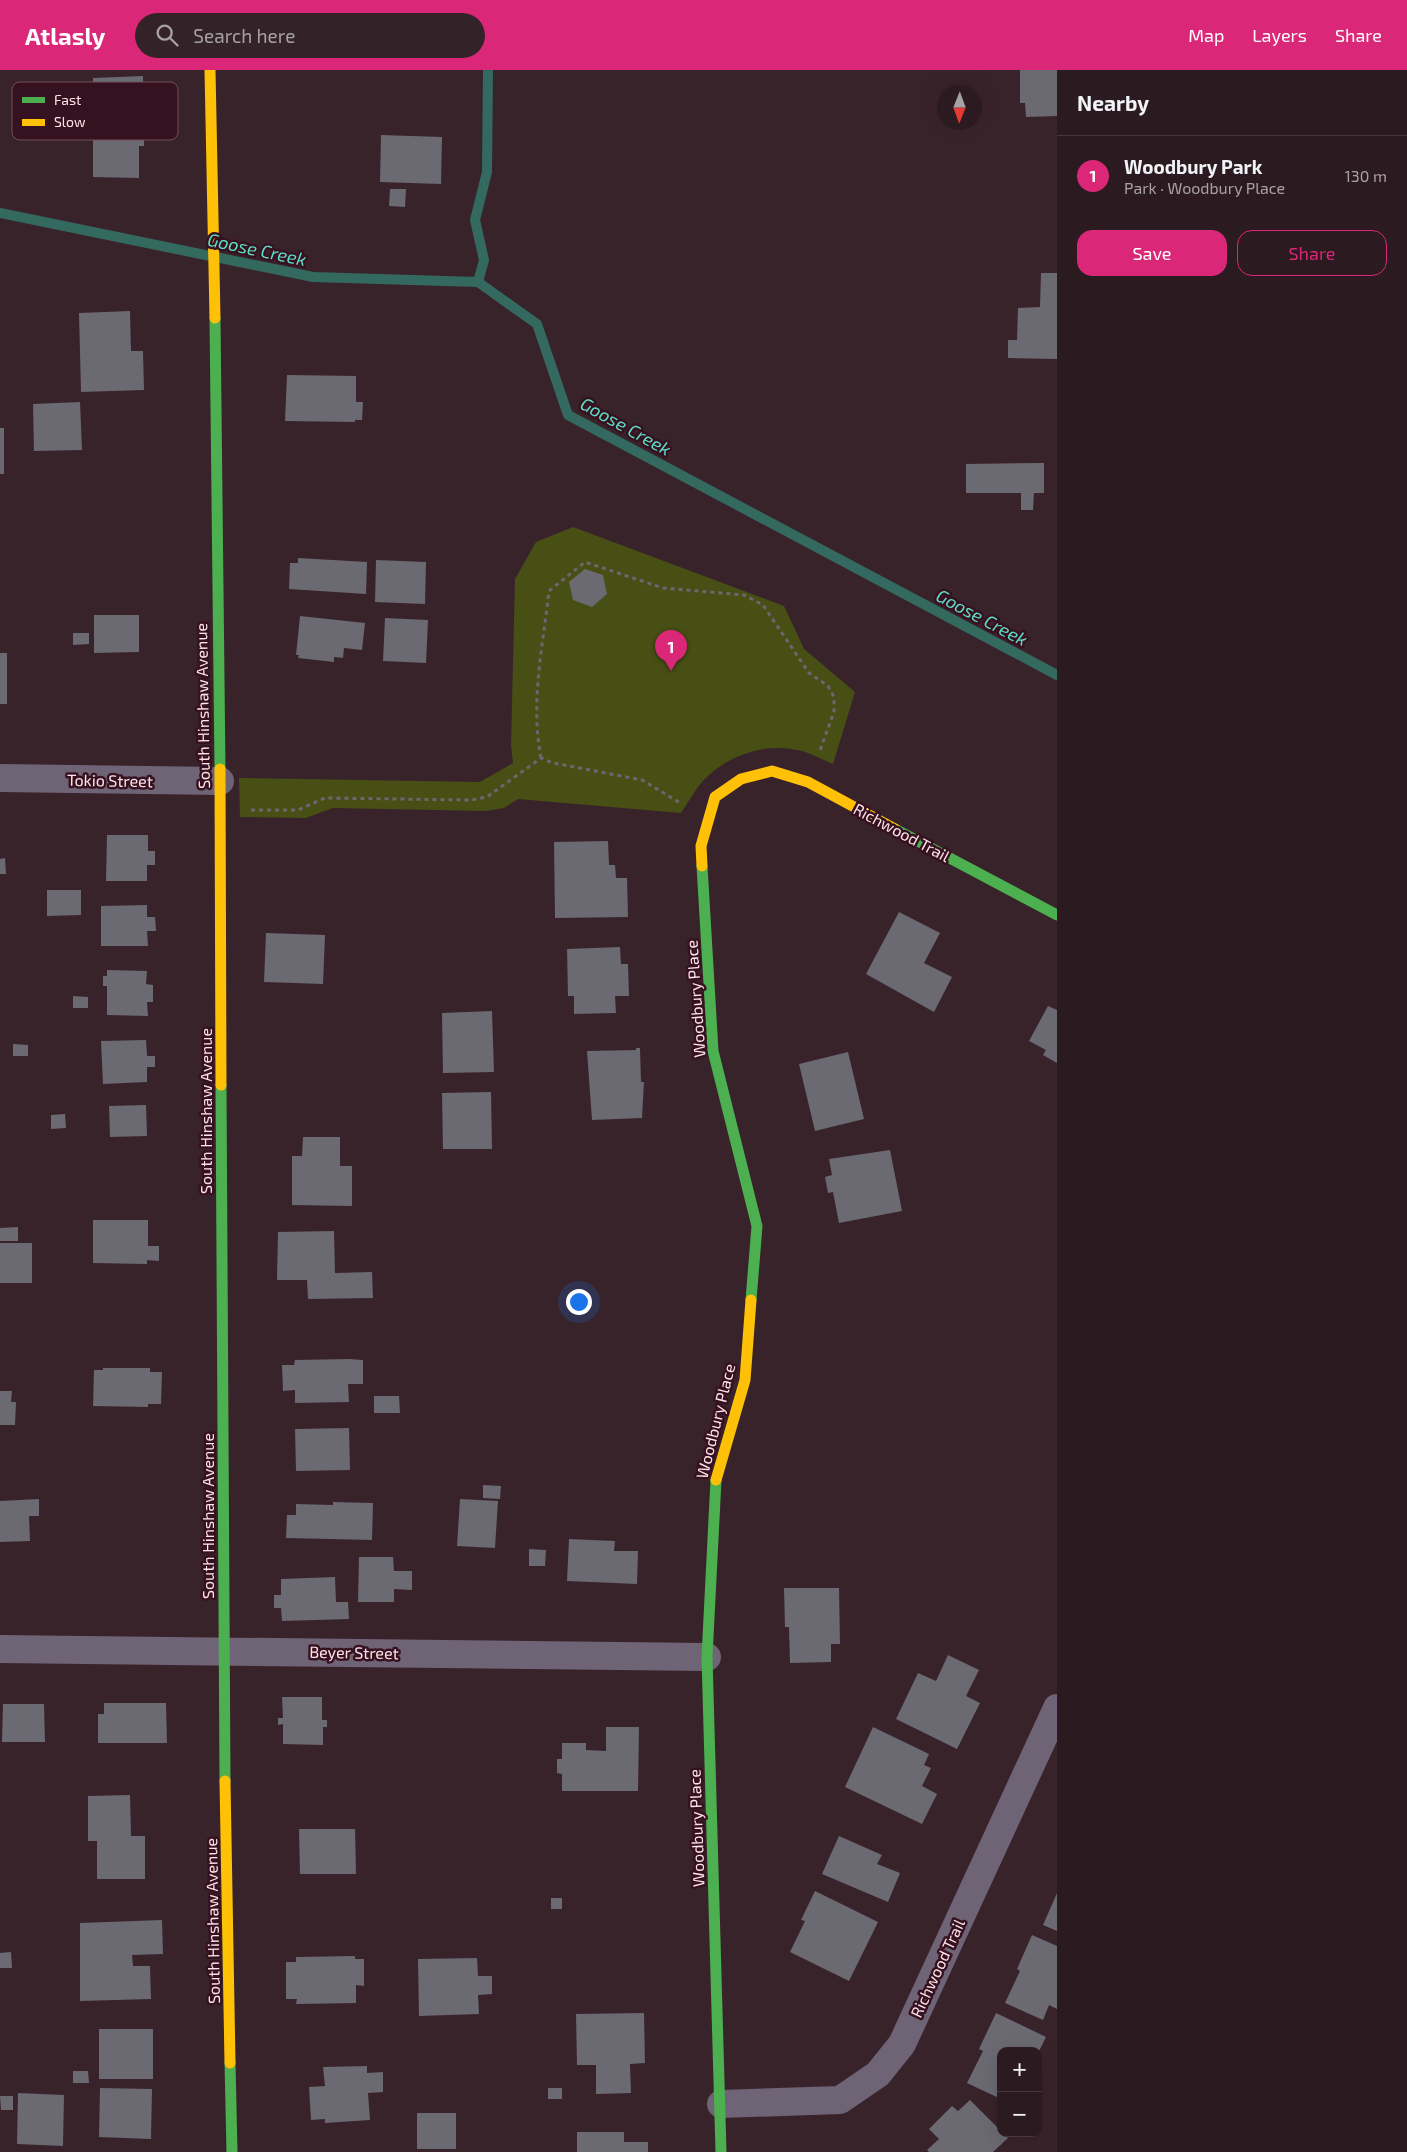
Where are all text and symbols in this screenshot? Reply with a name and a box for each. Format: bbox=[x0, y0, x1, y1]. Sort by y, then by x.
search box bbox=[135, 13, 485, 58]
text: Atlasly bbox=[25, 21, 105, 50]
icon: search bbox=[153, 21, 181, 49]
text: Search here bbox=[193, 24, 295, 47]
text: Map bbox=[1188, 24, 1224, 46]
text: Layers bbox=[1252, 24, 1307, 46]
text: Share bbox=[1335, 24, 1382, 46]
legend bbox=[12, 82, 178, 140]
north arrow bbox=[937, 85, 982, 130]
text: Nearby bbox=[1077, 90, 1149, 115]
text: Fast bbox=[54, 91, 81, 108]
text: Slow bbox=[54, 113, 86, 130]
text: Woodbury Park bbox=[1124, 155, 1262, 178]
text: 1 bbox=[1090, 166, 1096, 185]
text: 130 m bbox=[1345, 166, 1387, 185]
text: Park · Woodbury Place bbox=[1124, 178, 1285, 197]
water label: Goose Creek bbox=[206, 228, 308, 270]
button: Save bbox=[1077, 230, 1227, 276]
button: Share bbox=[1237, 230, 1387, 276]
water label: Goose Creek bbox=[577, 392, 675, 460]
water label: Goose Creek bbox=[933, 584, 1031, 650]
street label: South Hinshaw Avenue bbox=[191, 623, 213, 789]
pin: 1 bbox=[655, 630, 687, 671]
street label: Tokio Street bbox=[67, 770, 153, 790]
street label: Richwood Trail bbox=[851, 799, 954, 865]
street label: Woodbury Place bbox=[681, 940, 709, 1058]
street label: South Hinshaw Avenue bbox=[196, 1028, 215, 1194]
your location bbox=[566, 1289, 592, 1315]
street label: Woodbury Place bbox=[692, 1362, 738, 1480]
street label: South Hinshaw Avenue bbox=[198, 1433, 217, 1599]
street label: Beyer Street bbox=[309, 1642, 399, 1662]
street label: Woodbury Place bbox=[684, 1769, 708, 1887]
street label: South Hinshaw Avenue bbox=[201, 1838, 223, 2004]
street label: Richwood Trail bbox=[906, 1916, 968, 2020]
map controls bbox=[997, 2047, 1042, 2137]
button: + bbox=[997, 2047, 1042, 2092]
button: − bbox=[997, 2092, 1042, 2137]

